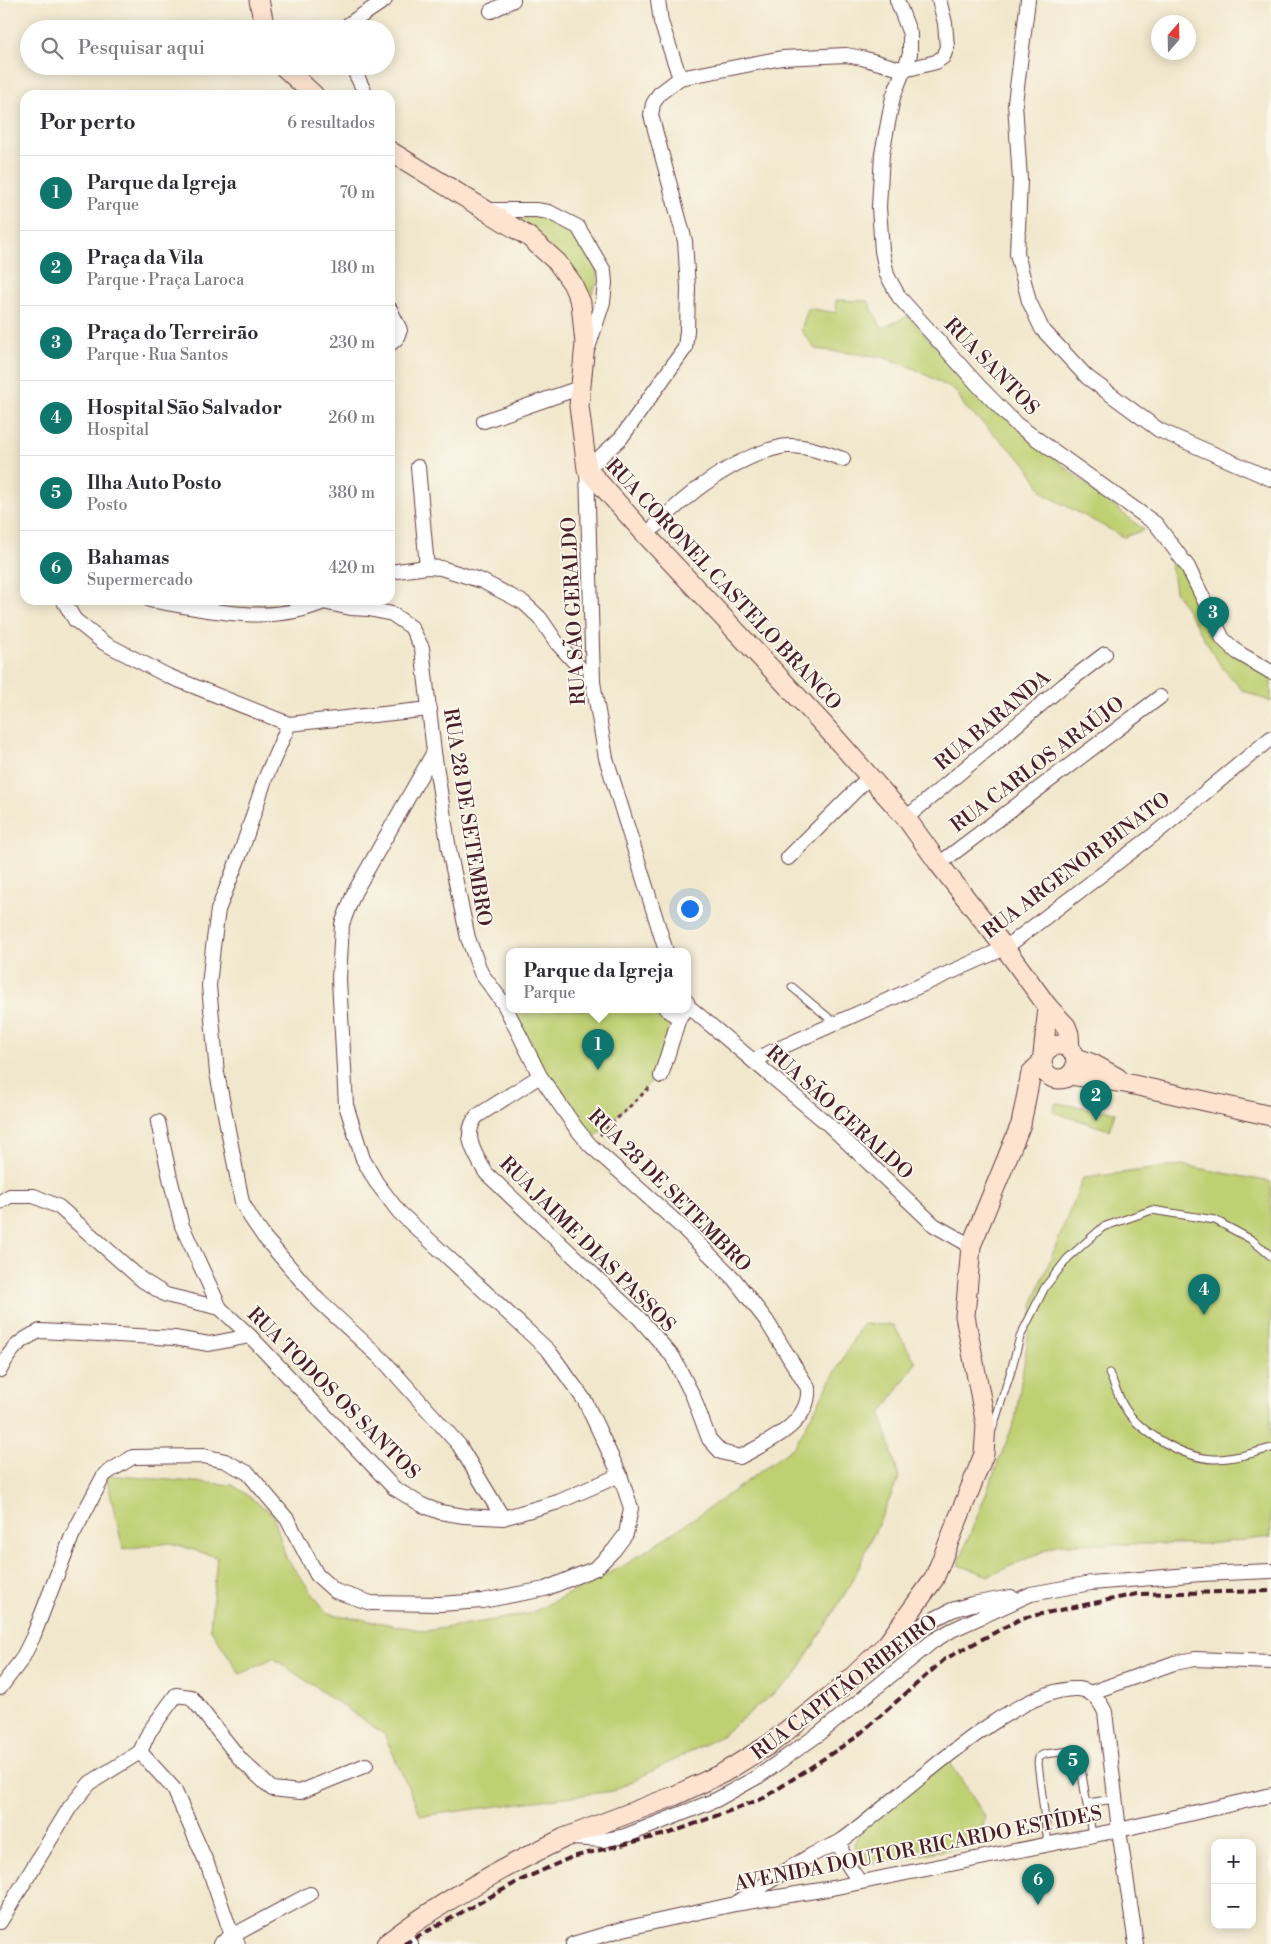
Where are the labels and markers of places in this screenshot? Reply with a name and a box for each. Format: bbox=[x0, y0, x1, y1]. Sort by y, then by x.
pin: 3 bbox=[1197, 597, 1229, 638]
pin: 1 bbox=[582, 1029, 614, 1070]
pin: 2 bbox=[1080, 1080, 1112, 1121]
pin: 4 bbox=[1188, 1274, 1220, 1315]
pin: 5 bbox=[1057, 1745, 1089, 1786]
pin: 6 bbox=[1022, 1864, 1054, 1905]

